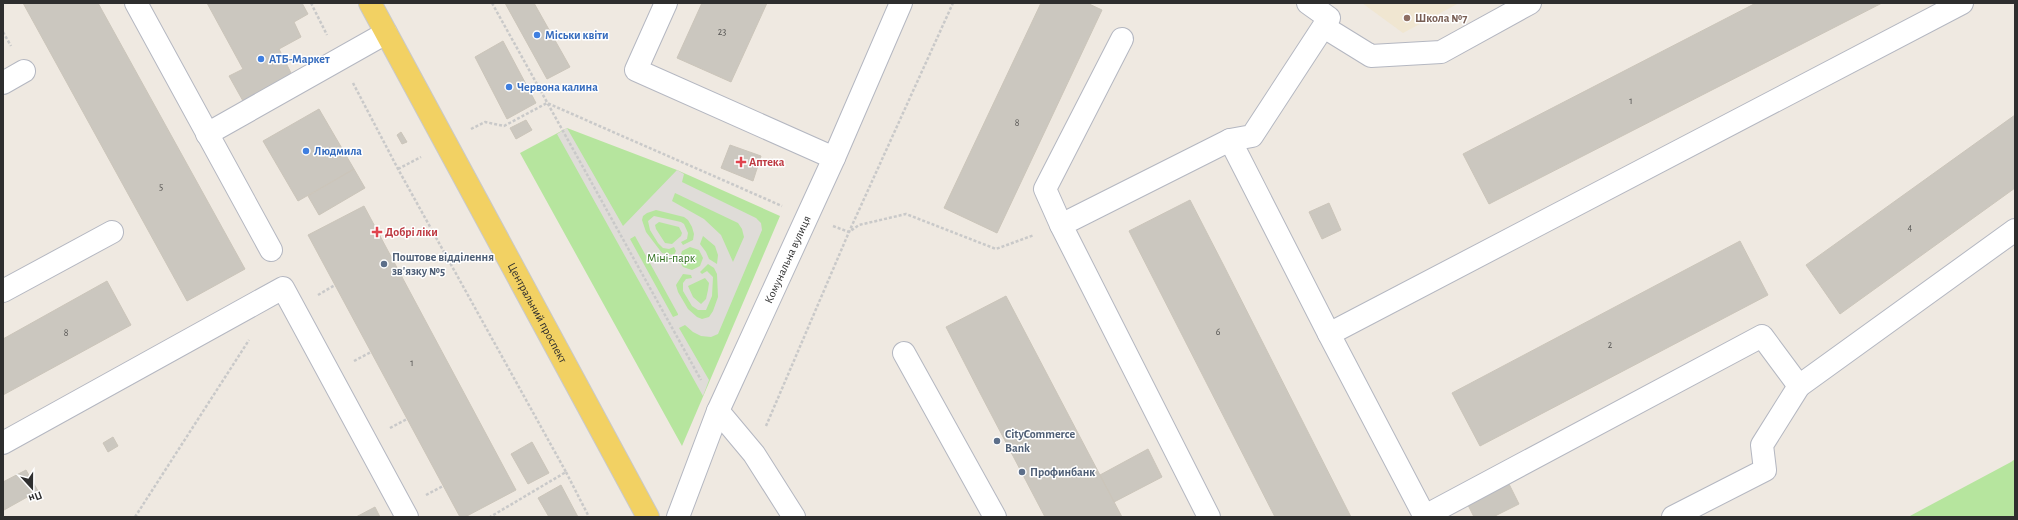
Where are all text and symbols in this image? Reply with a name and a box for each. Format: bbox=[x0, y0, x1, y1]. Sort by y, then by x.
place label: Школа №7 bbox=[1415, 12, 1467, 24]
marker: Школа №7 bbox=[1402, 13, 1412, 23]
house number: 23 bbox=[718, 27, 726, 37]
place label: Міськи квіти bbox=[545, 29, 609, 41]
marker: Міськи квіти bbox=[532, 30, 542, 40]
place label: АТБ-Маркет bbox=[269, 53, 330, 65]
marker: АТБ-Маркет bbox=[256, 54, 266, 64]
place label: Червона калина bbox=[517, 81, 598, 93]
marker: Червона калина bbox=[504, 82, 514, 92]
house number: 1 bbox=[1629, 96, 1633, 106]
house number: 8 bbox=[1015, 118, 1020, 128]
place label: Людмила bbox=[314, 145, 362, 157]
marker: Людмила bbox=[301, 146, 311, 156]
place label: Аптека bbox=[749, 156, 785, 168]
marker: Аптека bbox=[736, 157, 746, 167]
house number: 5 bbox=[159, 182, 163, 192]
street label: Комунальна вулиця bbox=[762, 214, 813, 305]
house number: 4 bbox=[1908, 223, 1913, 233]
place label: Добрі ліки bbox=[385, 226, 438, 238]
marker: Добрі ліки bbox=[372, 227, 382, 237]
place label: Поштове відділення зв'язку №5 bbox=[392, 251, 494, 278]
park label: Міні-парк bbox=[647, 252, 696, 264]
marker: Поштове відділення зв'язку №5 bbox=[379, 259, 389, 269]
street label: Центральний проспект bbox=[506, 260, 570, 365]
house number: 6 bbox=[1216, 327, 1221, 337]
house number: 8 bbox=[64, 328, 69, 338]
house number: 2 bbox=[1608, 340, 1613, 350]
house number: 1 bbox=[410, 358, 414, 368]
place label: CityCommerce Bank bbox=[1005, 428, 1075, 454]
marker: CityCommerce Bank bbox=[992, 436, 1002, 446]
place label: Профинбанк bbox=[1030, 466, 1095, 478]
marker: Профинбанк bbox=[1017, 467, 1027, 477]
north arrow bbox=[12, 468, 52, 508]
text: Пн bbox=[27, 489, 44, 504]

